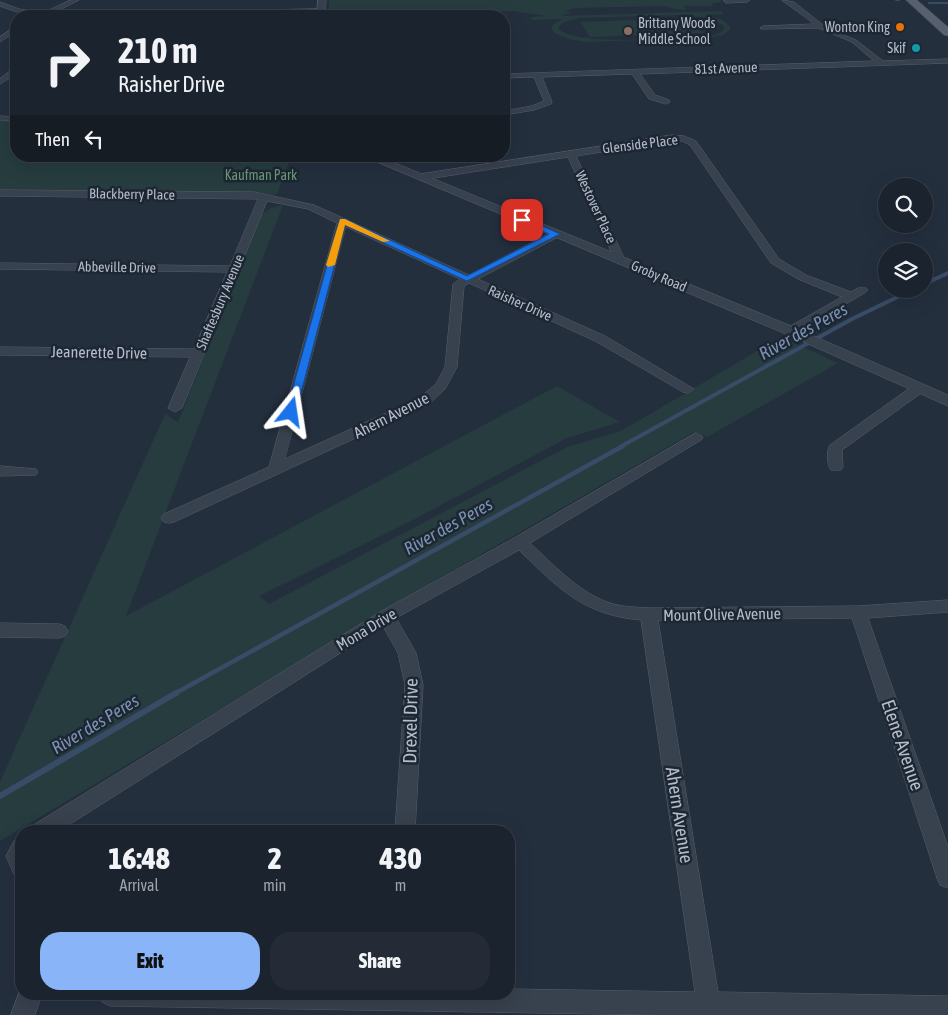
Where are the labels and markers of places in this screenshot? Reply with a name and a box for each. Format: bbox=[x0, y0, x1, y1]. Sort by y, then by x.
place label: Brittany Woods Middle School bbox=[638, 15, 716, 47]
place label: Wonton King bbox=[825, 19, 890, 35]
marker: Wonton King bbox=[894, 21, 906, 33]
marker: Brittany Woods Middle School bbox=[622, 25, 634, 37]
place label: Skif bbox=[887, 40, 906, 56]
marker: Skif bbox=[910, 42, 922, 54]
pin bbox=[501, 199, 543, 241]

